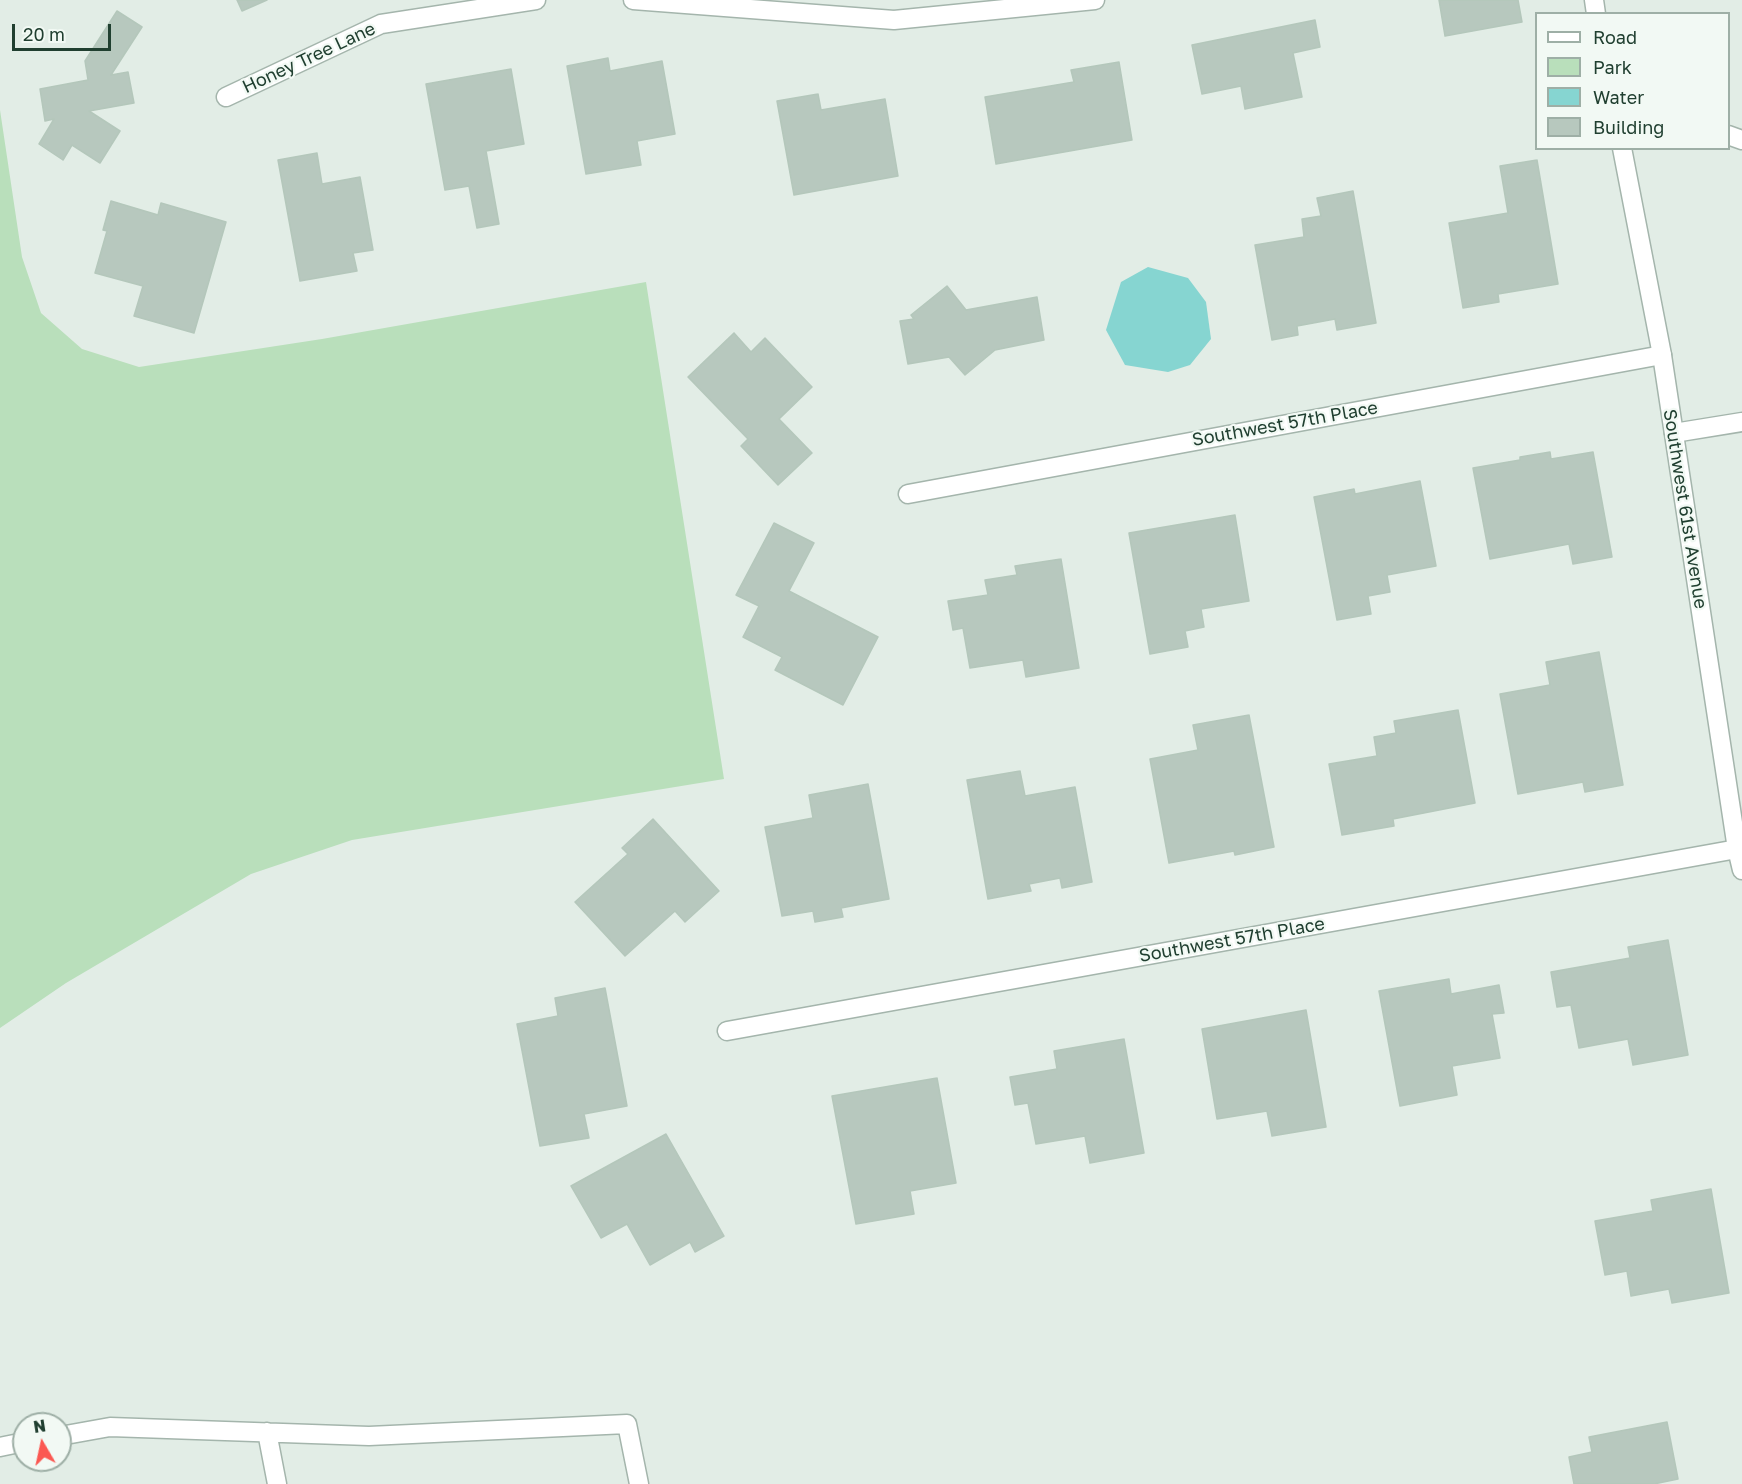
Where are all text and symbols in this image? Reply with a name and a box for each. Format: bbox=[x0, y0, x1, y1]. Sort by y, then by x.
scale bar bbox=[15, 12, 114, 50]
legend bbox=[1535, 12, 1730, 150]
street label: Honey Tree Lane bbox=[239, 18, 379, 98]
text: 20 m bbox=[23, 23, 65, 45]
text: Road bbox=[1593, 26, 1637, 48]
text: Park bbox=[1593, 56, 1632, 78]
text: Water bbox=[1593, 86, 1644, 108]
text: Building bbox=[1593, 116, 1664, 138]
street label: Southwest 57th Place bbox=[1191, 397, 1379, 451]
street label: Southwest 61st Avenue bbox=[1659, 408, 1711, 610]
street label: Southwest 57th Place bbox=[1138, 913, 1326, 967]
north arrow bbox=[12, 1412, 72, 1472]
text: N bbox=[32, 1415, 47, 1437]

